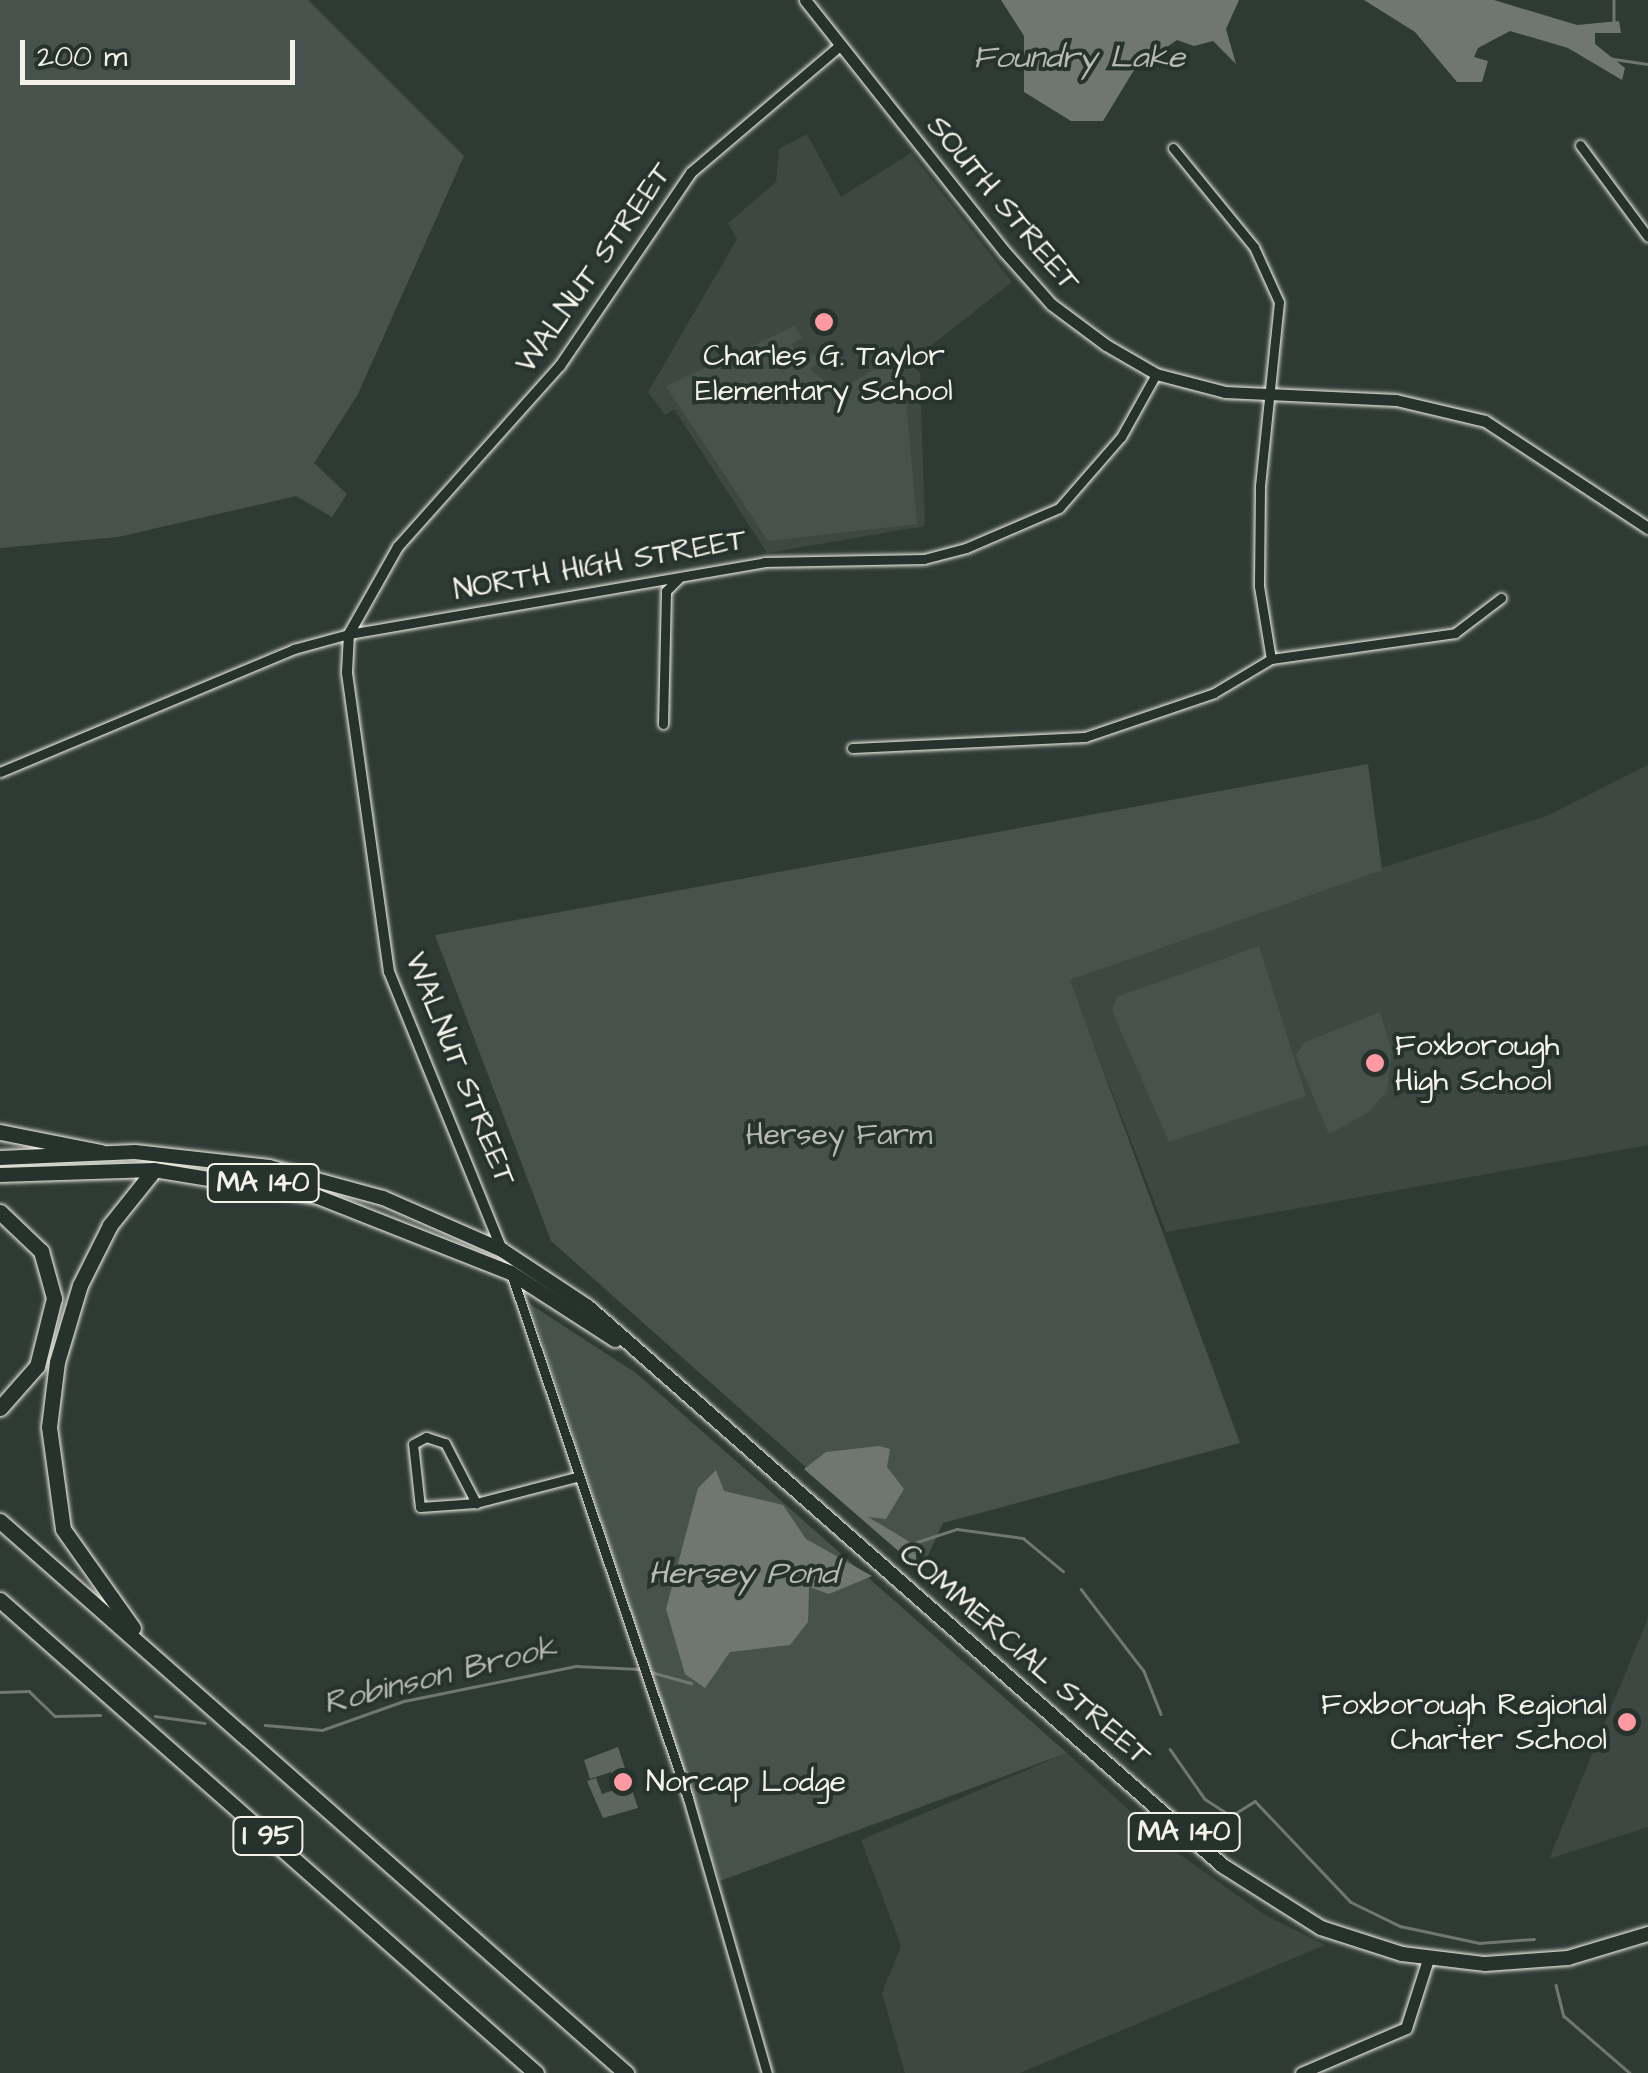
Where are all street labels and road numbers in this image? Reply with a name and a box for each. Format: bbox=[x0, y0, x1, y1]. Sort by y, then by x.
street label: SOUTH STREET bbox=[919, 109, 1087, 299]
street label: WALNUT STREET bbox=[508, 156, 680, 380]
street label: NORTH HIGH STREET bbox=[451, 522, 749, 608]
street label: WALNUT STREET bbox=[397, 947, 523, 1191]
road number: MA 140 bbox=[206, 1160, 320, 1206]
street label: COMMERCIAL STREET bbox=[892, 1536, 1158, 1774]
road number: MA 140 bbox=[1126, 1809, 1242, 1855]
road number: I 95 bbox=[230, 1813, 306, 1859]

